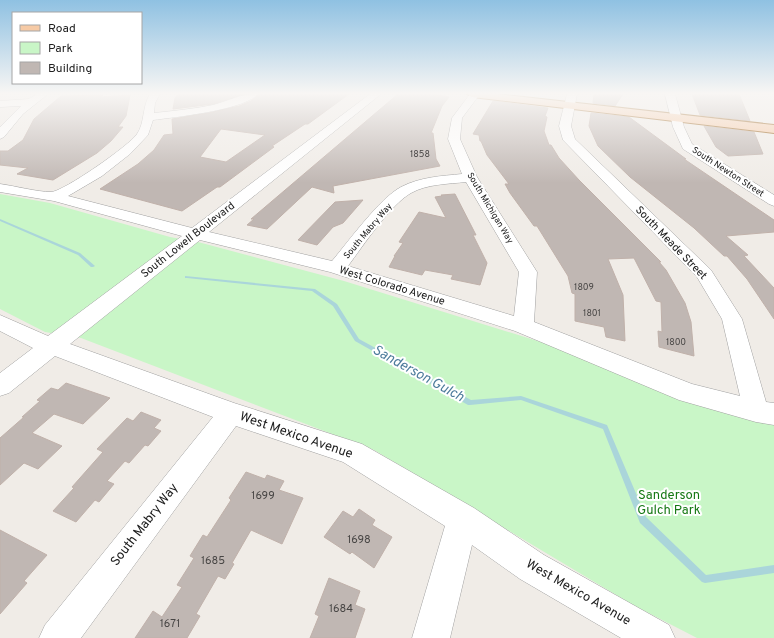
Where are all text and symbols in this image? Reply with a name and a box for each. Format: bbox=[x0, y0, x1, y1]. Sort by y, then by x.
legend bbox=[12, 12, 142, 84]
text: Road bbox=[48, 21, 76, 37]
text: Park bbox=[48, 41, 73, 57]
text: Building bbox=[48, 61, 92, 77]
street label: South Newton Street bbox=[690, 145, 766, 199]
house number: 1858 bbox=[410, 149, 430, 160]
street label: South Michigan Way bbox=[464, 170, 516, 246]
street label: South Lowell Boulevard bbox=[138, 199, 238, 281]
street label: South Mabry Way bbox=[341, 201, 395, 261]
street label: South Meade Street bbox=[632, 203, 710, 283]
street label: West Colorado Avenue bbox=[337, 263, 447, 309]
house number: 1809 bbox=[574, 282, 594, 293]
house number: 1801 bbox=[583, 308, 601, 319]
house number: 1800 bbox=[666, 337, 686, 348]
water label: Sanderson Gulch bbox=[369, 342, 467, 406]
street label: West Mexico Avenue bbox=[237, 409, 355, 463]
street label: South Mabry Way bbox=[108, 480, 182, 569]
park label: Sanderson Gulch Park bbox=[637, 488, 701, 519]
house number: 1699 bbox=[251, 489, 275, 503]
house number: 1698 bbox=[347, 533, 371, 547]
house number: 1685 bbox=[201, 554, 225, 568]
street label: West Mexico Avenue bbox=[523, 556, 633, 630]
house number: 1684 bbox=[329, 602, 353, 616]
house number: 1671 bbox=[160, 617, 180, 631]

